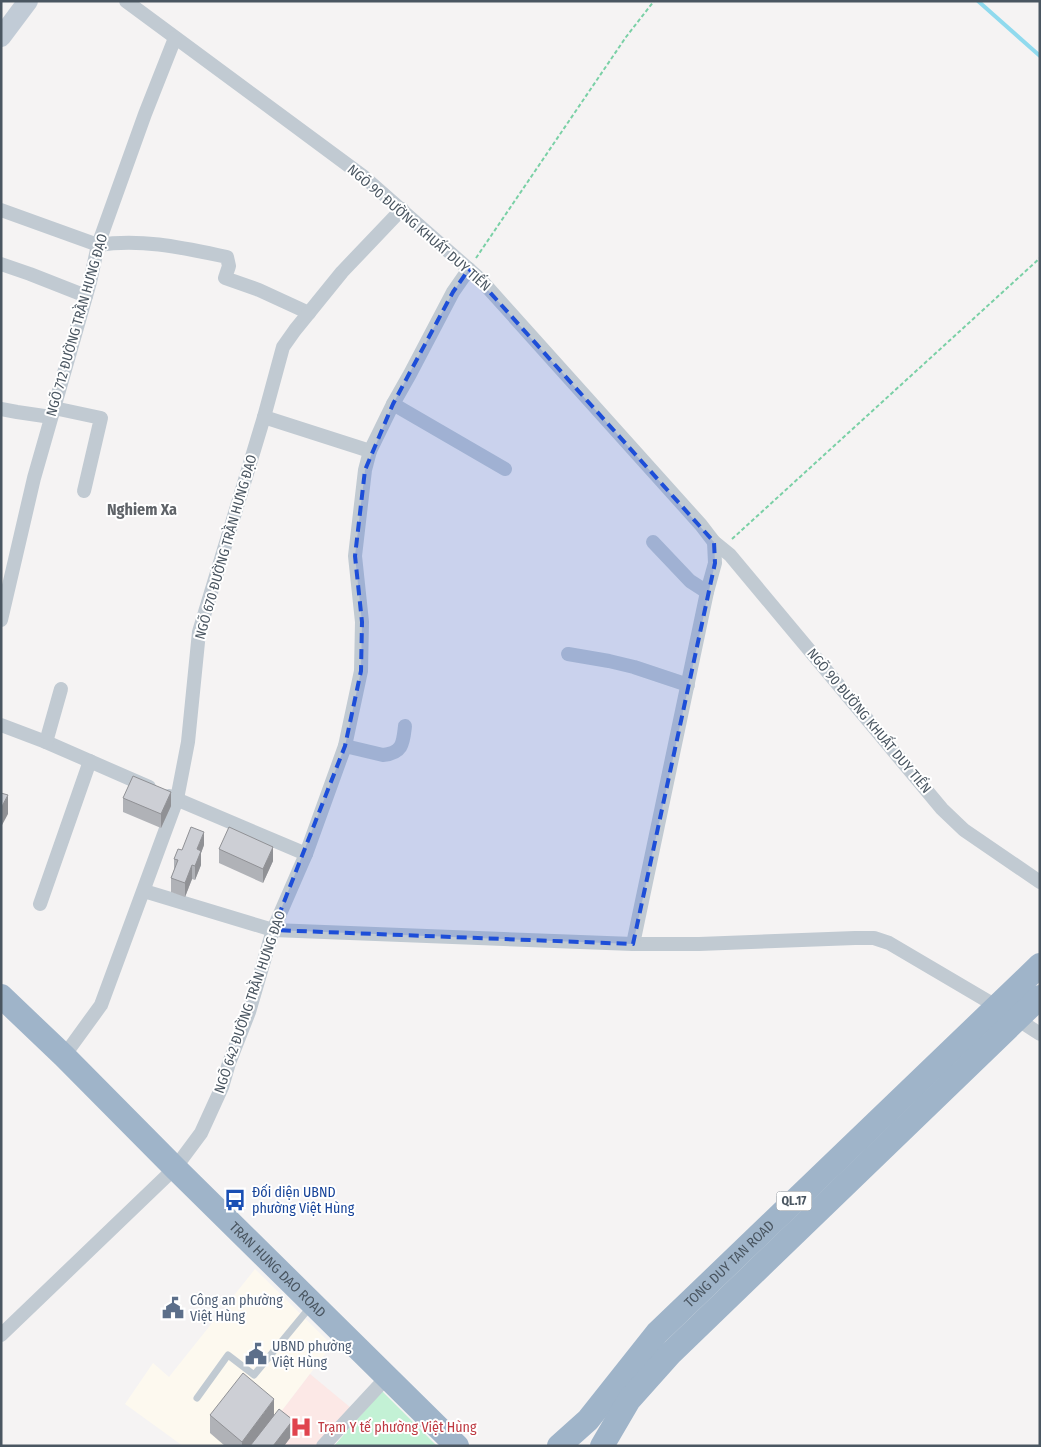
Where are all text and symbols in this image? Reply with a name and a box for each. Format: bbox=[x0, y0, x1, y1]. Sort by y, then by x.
street label: NGÕ 90 ĐƯỜNG KHUẤT DUY TIẾN bbox=[344, 159, 496, 295]
street label: NGÕ 712 ĐƯỜNG TRẦN HƯNG ĐẠO bbox=[40, 231, 111, 418]
street label: NGÕ 670 ĐƯỜNG TRẦN HƯNG ĐẠO bbox=[189, 452, 261, 641]
district label: Nghiem Xa bbox=[107, 500, 177, 519]
street label: NGÕ 90 ĐƯỜNG KHUẤT DUY TIẾN bbox=[803, 643, 937, 797]
street label: NGÕ 642 ĐƯỜNG TRẦN HƯNG ĐẠO bbox=[208, 907, 289, 1095]
place label: Đối diện UBND phường Việt Hùng bbox=[252, 1183, 355, 1217]
bus stop icon: Đối diện UBND phường Việt Hùng bbox=[222, 1187, 248, 1213]
road number: QL.17 bbox=[776, 1192, 812, 1210]
street label: TONG DUY TAN ROAD bbox=[681, 1217, 778, 1311]
street label: TRAN HUNG DAO ROAD bbox=[226, 1218, 330, 1321]
place label: Công an phường Việt Hùng bbox=[190, 1292, 283, 1325]
public building icon: Công an phường Việt Hùng bbox=[160, 1295, 186, 1321]
place label: UBND phường Việt Hùng bbox=[272, 1338, 352, 1371]
public building icon: UBND phường Việt Hùng bbox=[243, 1341, 269, 1367]
hospital icon: Trạm Y tế phường Việt Hùng bbox=[288, 1414, 314, 1440]
place label: Trạm Y tế phường Việt Hùng bbox=[318, 1418, 477, 1436]

